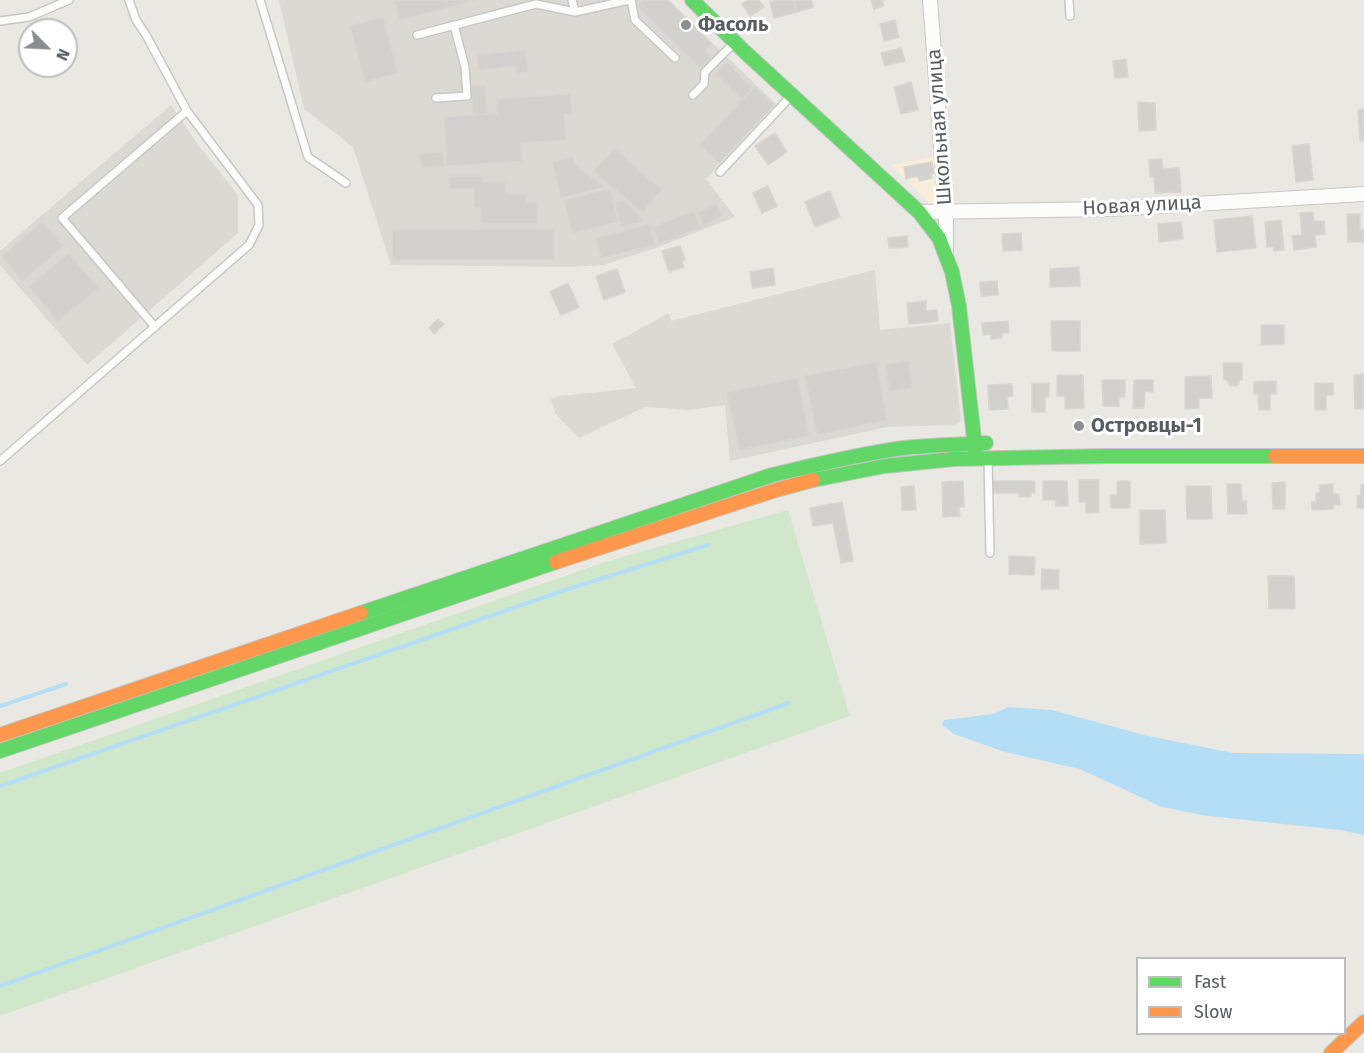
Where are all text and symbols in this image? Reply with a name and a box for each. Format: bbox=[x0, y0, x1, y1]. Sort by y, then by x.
place label: Фасоль bbox=[698, 13, 768, 37]
north arrow bbox=[18, 18, 78, 78]
marker: Фасоль bbox=[679, 18, 693, 32]
text: N bbox=[52, 46, 74, 63]
street label: Школьная улица bbox=[923, 48, 957, 206]
street label: Новая улица bbox=[1082, 191, 1202, 221]
place label: Островцы-1 bbox=[1091, 414, 1202, 438]
marker: Островцы-1 bbox=[1072, 419, 1086, 433]
legend bbox=[1136, 957, 1346, 1035]
text: Fast bbox=[1194, 971, 1226, 993]
text: Slow bbox=[1194, 1001, 1232, 1023]

